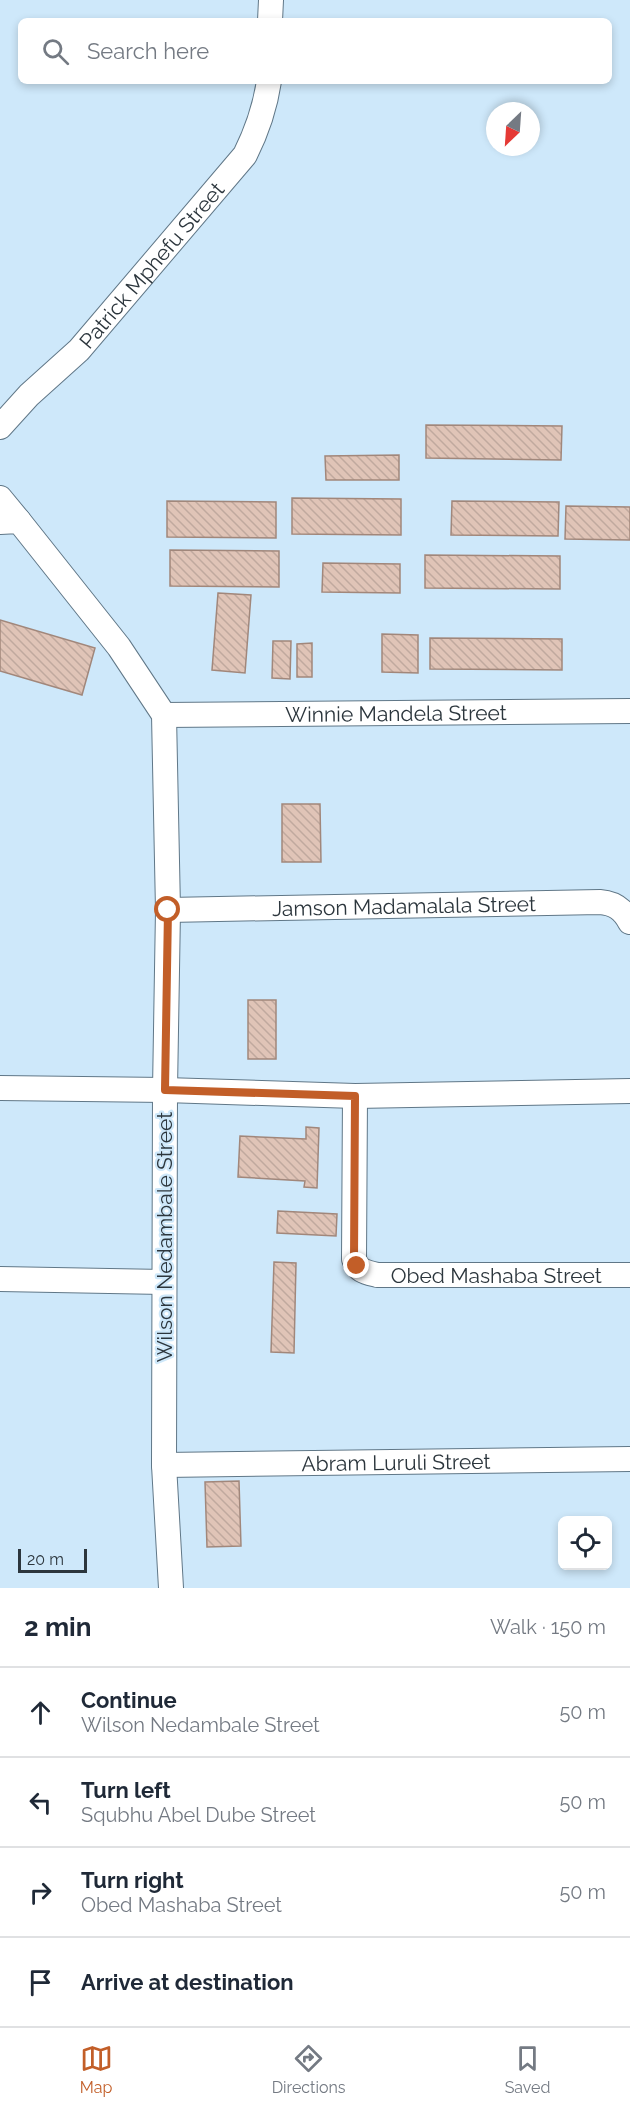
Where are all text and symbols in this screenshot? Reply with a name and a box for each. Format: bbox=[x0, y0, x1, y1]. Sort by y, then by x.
search box bbox=[18, 18, 612, 84]
icon: search bbox=[39, 35, 72, 68]
text: Search here bbox=[87, 38, 209, 64]
north arrow bbox=[486, 102, 540, 156]
street label: Patrick Mphefu Street bbox=[74, 177, 229, 353]
street label: Winnie Mandela Street bbox=[285, 700, 507, 726]
street label: Jamson Madamalala Street bbox=[272, 891, 536, 921]
route start bbox=[154, 896, 180, 922]
street label: Wilson Nedambale Street bbox=[152, 1112, 177, 1362]
route end bbox=[343, 1252, 369, 1278]
street label: Obed Mashaba Street bbox=[391, 1263, 602, 1288]
street label: Abram Luruli Street bbox=[301, 1448, 491, 1476]
map controls bbox=[558, 1516, 612, 1570]
button: locate bbox=[558, 1516, 612, 1570]
scale bar bbox=[18, 1546, 87, 1574]
text: 20 m bbox=[27, 1550, 64, 1569]
text: 2 min bbox=[24, 1612, 91, 1642]
text: Walk · 150 m bbox=[490, 1615, 606, 1639]
text: Continue bbox=[81, 1687, 177, 1713]
icon: ahead bbox=[24, 1696, 57, 1729]
text: 50 m bbox=[559, 1700, 606, 1724]
text: Wilson Nedambale Street bbox=[81, 1713, 320, 1737]
text: Turn left bbox=[81, 1777, 171, 1803]
icon: left bbox=[24, 1786, 57, 1819]
text: 50 m bbox=[559, 1790, 606, 1814]
text: Squbhu Abel Dube Street bbox=[81, 1803, 316, 1827]
text: Turn right bbox=[81, 1867, 184, 1893]
icon: right bbox=[24, 1876, 57, 1909]
text: 50 m bbox=[559, 1880, 606, 1904]
text: Obed Mashaba Street bbox=[81, 1893, 282, 1917]
icon: arrive bbox=[24, 1966, 57, 1999]
text: Arrive at destination bbox=[81, 1969, 294, 1995]
tab: Map bbox=[80, 2042, 113, 2097]
tab: Directions bbox=[272, 2042, 346, 2097]
tab: Saved bbox=[505, 2042, 550, 2097]

